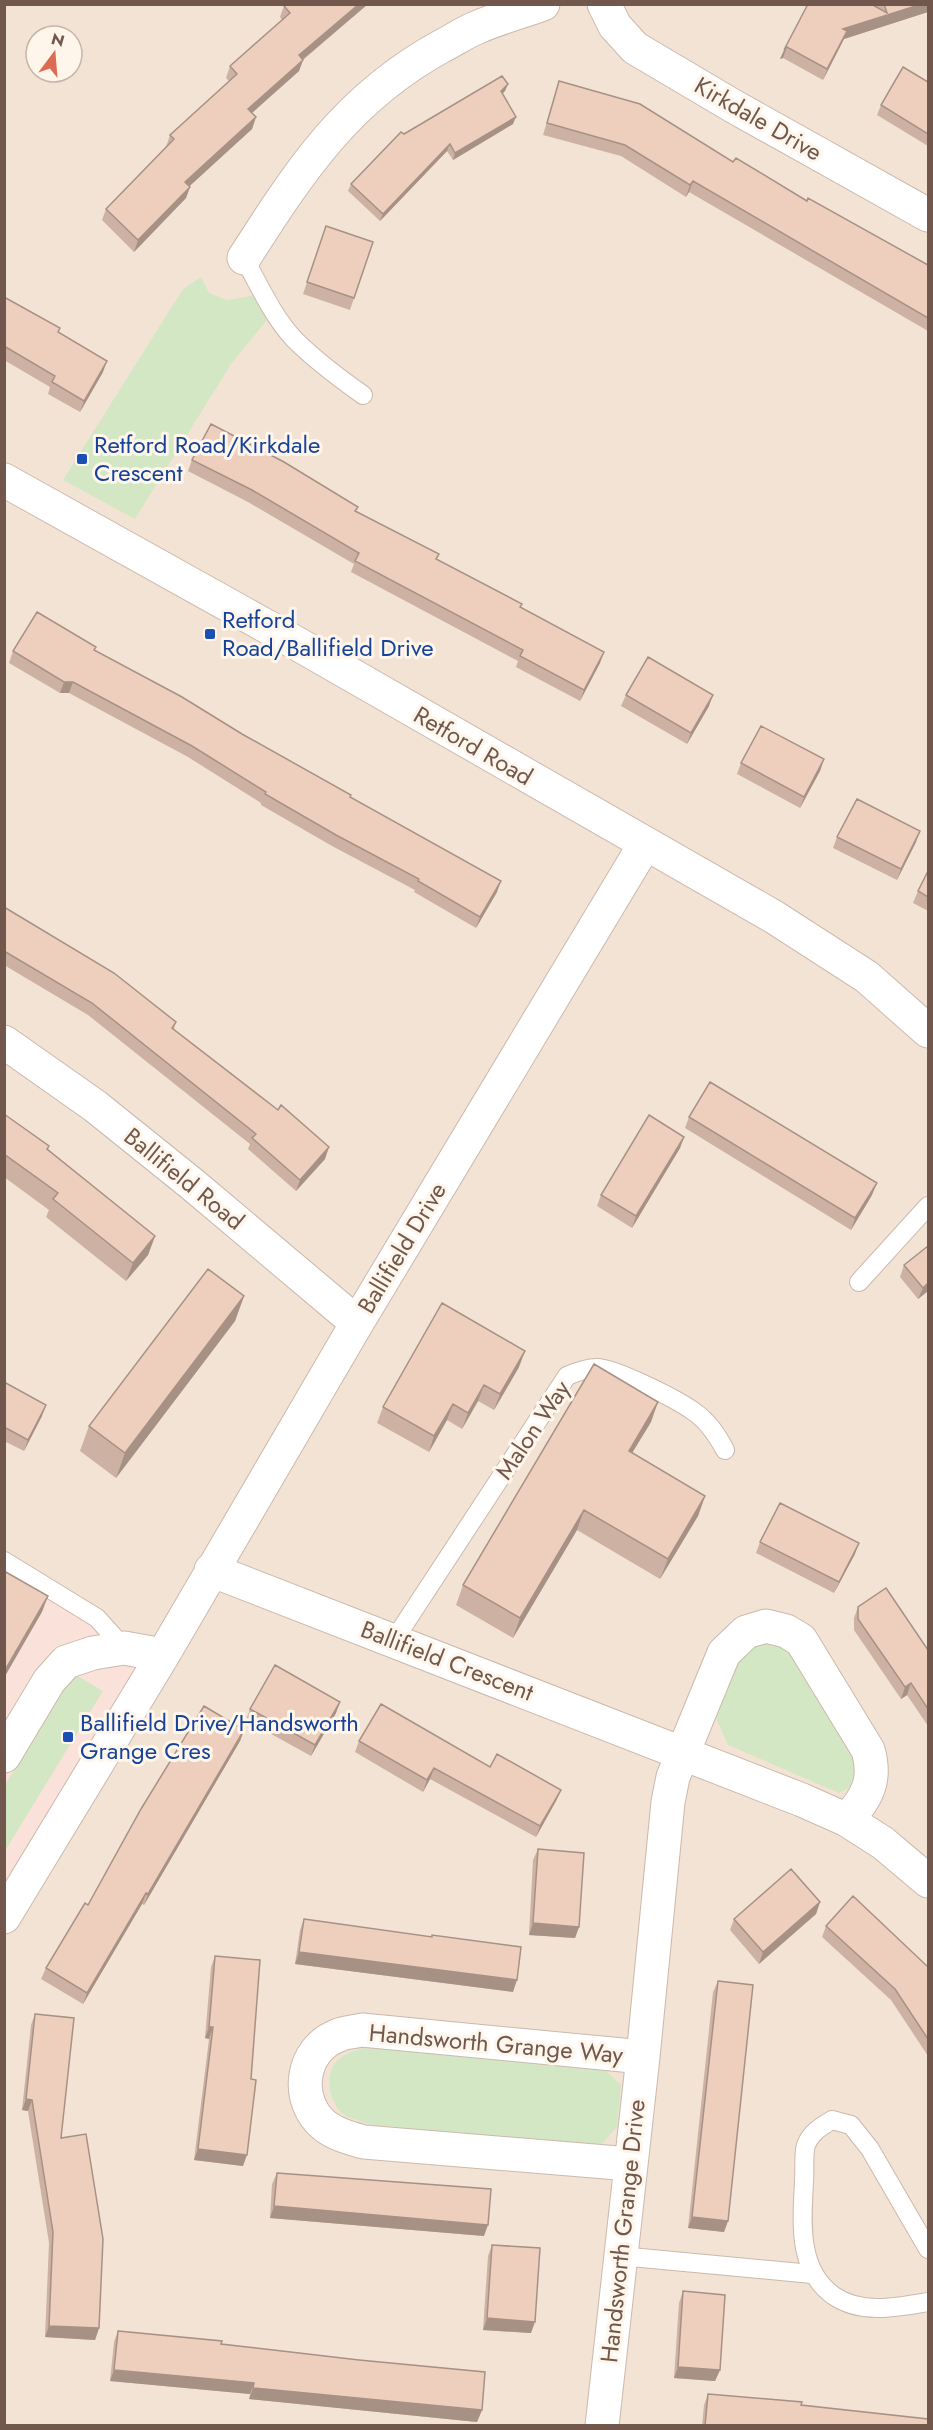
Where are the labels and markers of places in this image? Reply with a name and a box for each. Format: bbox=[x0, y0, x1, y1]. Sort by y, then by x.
place label: Retford Road/Kirkdale Crescent bbox=[94, 427, 320, 490]
marker: Retford Road/Kirkdale Crescent bbox=[75, 452, 89, 466]
place label: Retford Road/Ballifield Drive bbox=[222, 602, 434, 665]
marker: Retford Road/Ballifield Drive bbox=[203, 627, 217, 641]
place label: Ballifield Drive/Handsworth Grange Cres bbox=[80, 1705, 359, 1768]
marker: Ballifield Drive/Handsworth Grange Cres bbox=[61, 1730, 75, 1744]

